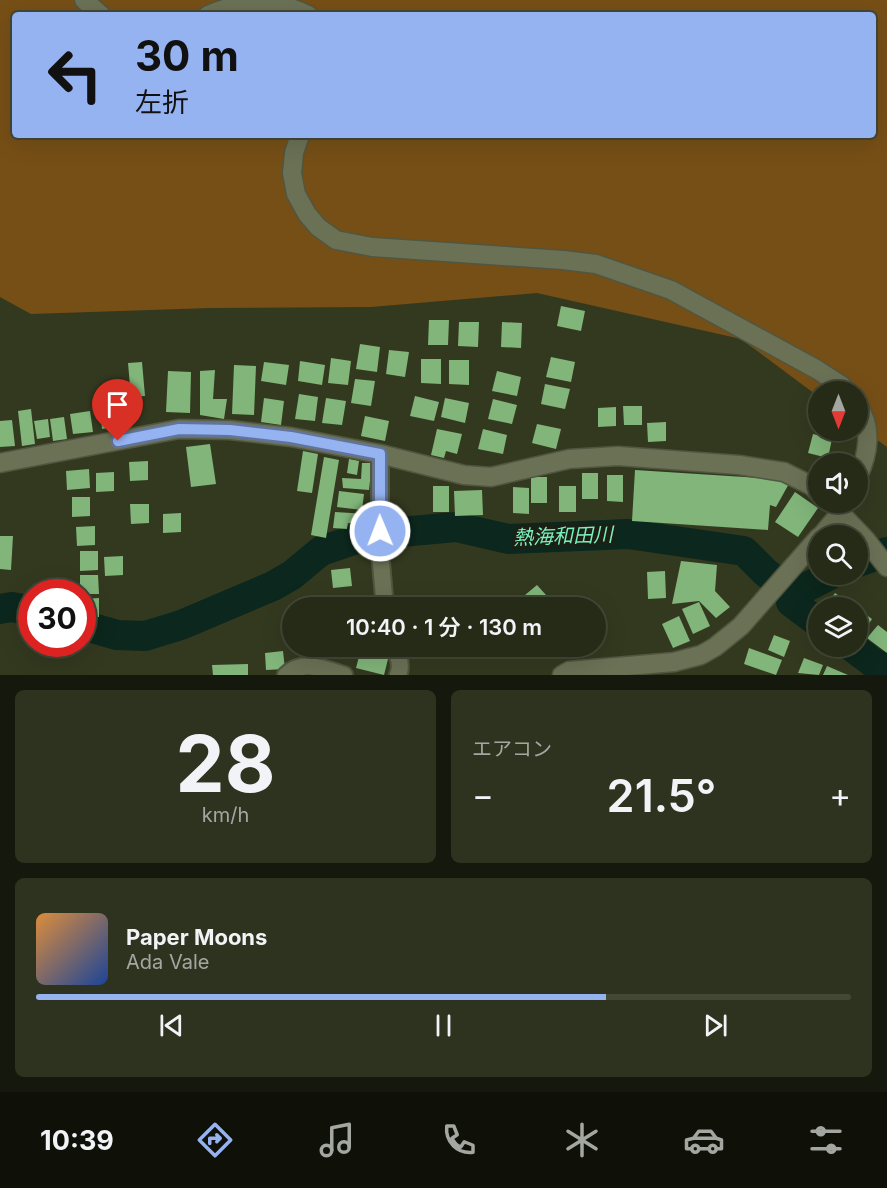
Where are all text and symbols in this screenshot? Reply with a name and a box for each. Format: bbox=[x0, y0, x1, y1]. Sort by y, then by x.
text: 30 m bbox=[135, 30, 239, 81]
icon: left bbox=[36, 36, 114, 114]
text: 左折 bbox=[135, 86, 189, 119]
pin bbox=[92, 379, 143, 441]
north arrow bbox=[808, 381, 868, 441]
map controls bbox=[808, 381, 868, 657]
icon: arrive bbox=[101, 388, 134, 421]
button: sound bbox=[808, 453, 868, 513]
position arrow bbox=[348, 499, 412, 563]
water label: 熱海和田川 bbox=[513, 522, 615, 550]
button: search bbox=[808, 525, 868, 585]
speed limit sign: 30 bbox=[18, 579, 96, 657]
button: layers bbox=[808, 597, 868, 657]
text: 10:40 · 1 分 · 130 m bbox=[346, 614, 542, 640]
text: 28 bbox=[176, 716, 275, 811]
text: エアコン bbox=[472, 737, 552, 761]
text: 21.5° bbox=[607, 768, 716, 823]
text: − bbox=[472, 775, 494, 815]
text: + bbox=[829, 775, 851, 815]
text: km/h bbox=[202, 803, 249, 827]
text: Paper Moons bbox=[126, 924, 267, 950]
text: Ada Vale bbox=[126, 950, 209, 974]
icon: previous bbox=[155, 1009, 188, 1042]
icon: pause bbox=[427, 1009, 460, 1042]
icon: next bbox=[699, 1009, 732, 1042]
icon: directions bbox=[194, 1119, 236, 1161]
icon: music bbox=[316, 1119, 358, 1161]
icon: phone bbox=[438, 1119, 480, 1161]
icon: climate bbox=[561, 1119, 603, 1161]
icon: car bbox=[683, 1119, 725, 1161]
icon: filters bbox=[805, 1119, 847, 1161]
text: 10:39 bbox=[40, 1124, 114, 1157]

